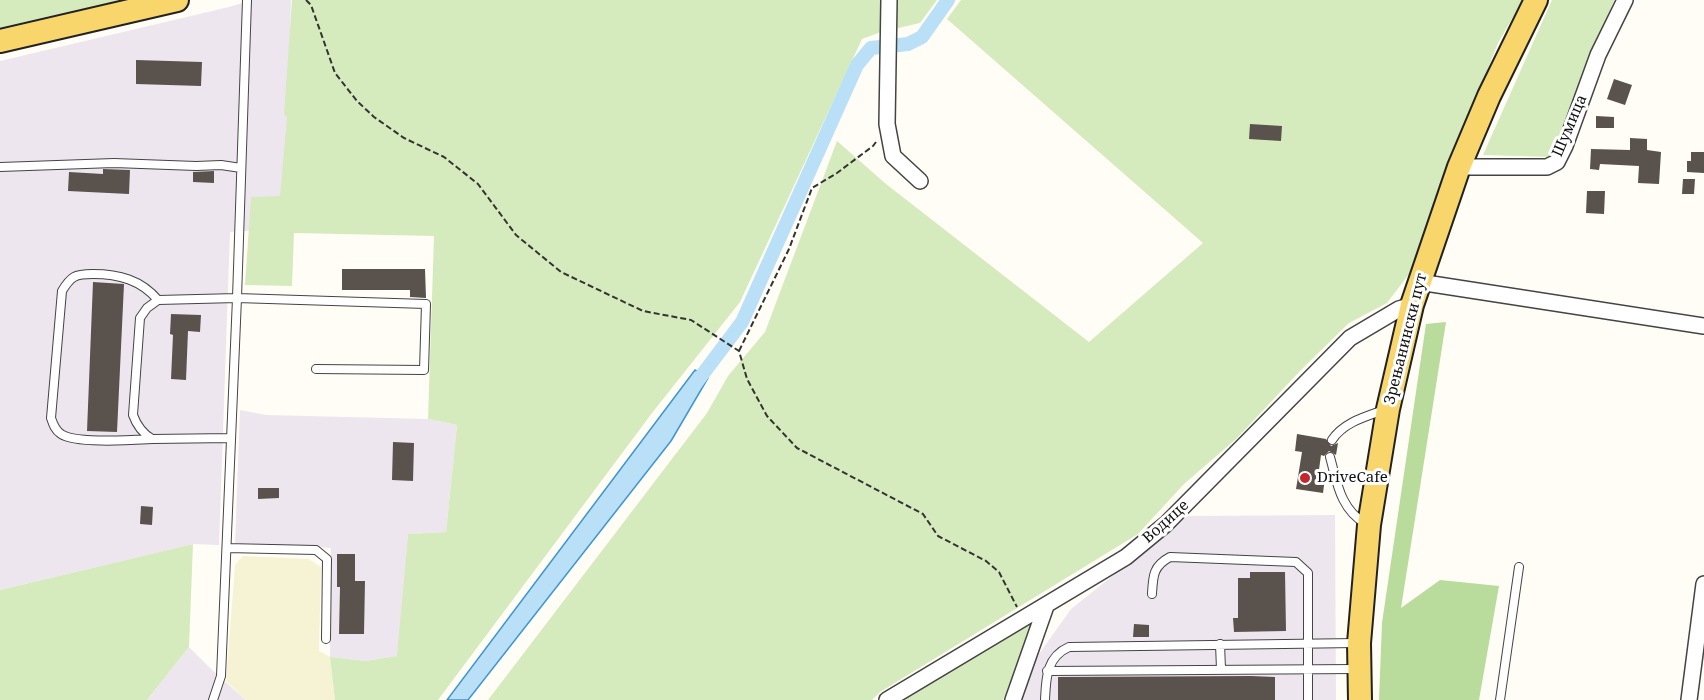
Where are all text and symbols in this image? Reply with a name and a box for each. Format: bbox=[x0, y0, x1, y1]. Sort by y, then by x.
street label: Шумица bbox=[1549, 92, 1591, 160]
street label: Зрењанински пут bbox=[1381, 271, 1431, 407]
place label: DriveCafe bbox=[1317, 469, 1388, 487]
marker: DriveCafe bbox=[1298, 471, 1312, 485]
street label: Водице bbox=[1139, 497, 1193, 547]

